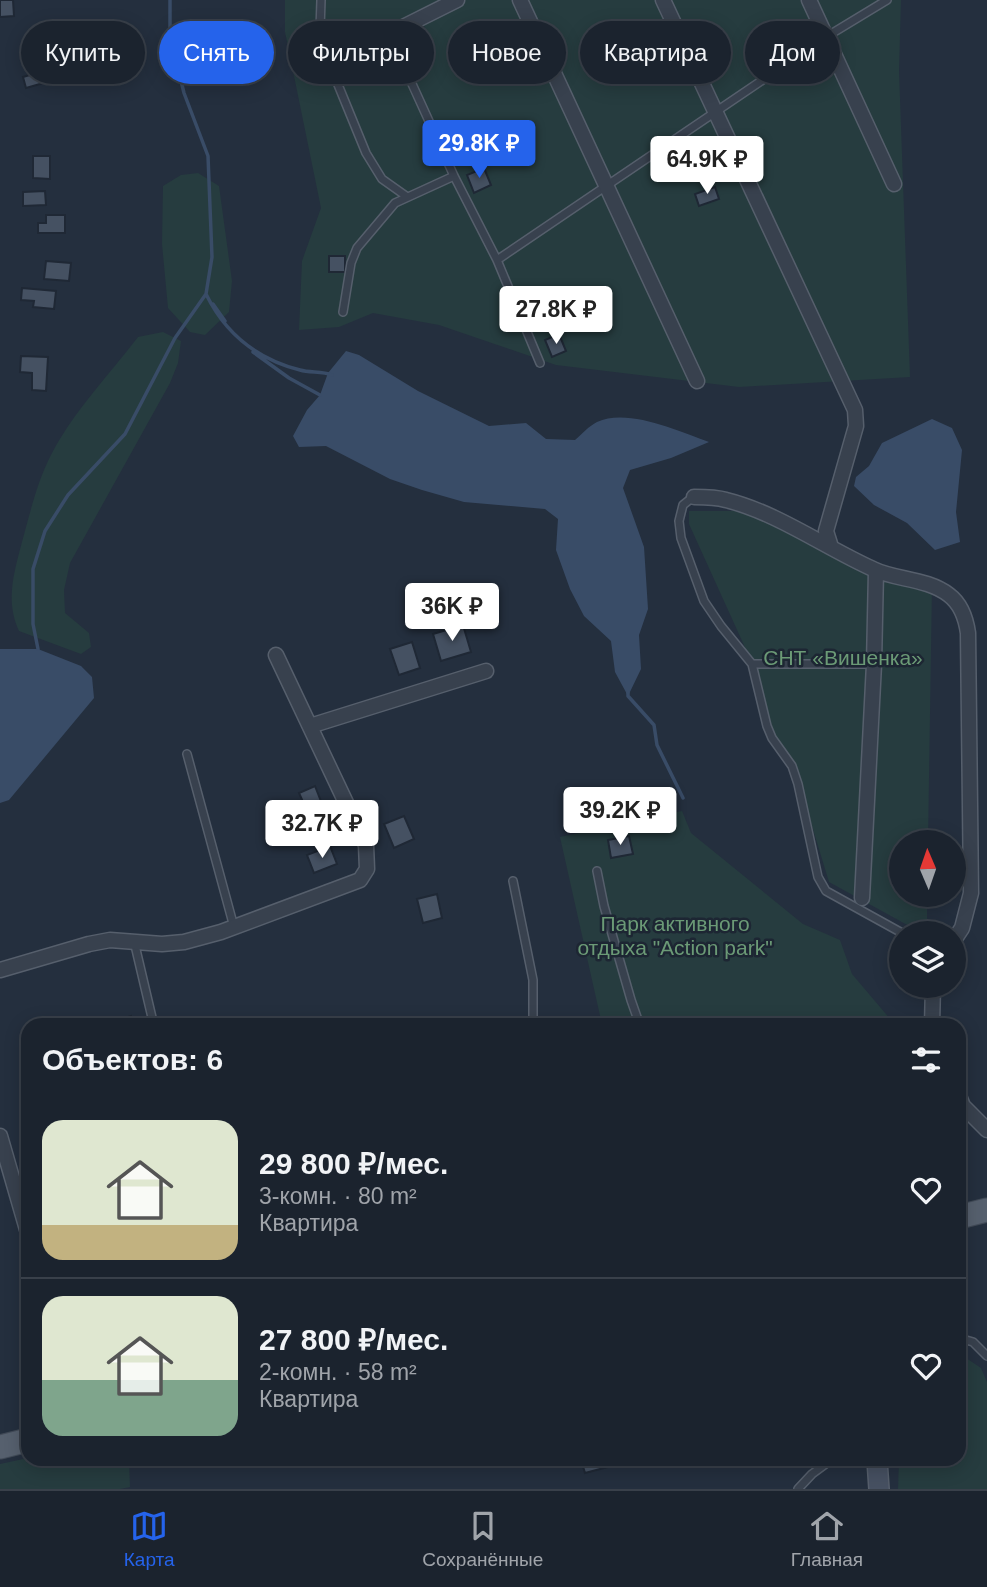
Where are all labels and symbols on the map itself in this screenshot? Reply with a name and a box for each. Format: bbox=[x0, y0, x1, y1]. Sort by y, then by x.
pin: 29.8K ₽ bbox=[414, 120, 544, 180]
pin: 64.9K ₽ bbox=[642, 136, 772, 196]
pin: 27.8K ₽ bbox=[491, 286, 621, 346]
pin: 36K ₽ bbox=[403, 584, 501, 643]
park label: СНТ «Вишенка» bbox=[763, 646, 923, 669]
pin: 39.2K ₽ bbox=[555, 788, 685, 847]
pin: 32.7K ₽ bbox=[257, 800, 387, 860]
north arrow bbox=[889, 830, 966, 906]
park label: Парк активного отдыха "Action park" bbox=[577, 912, 773, 959]

